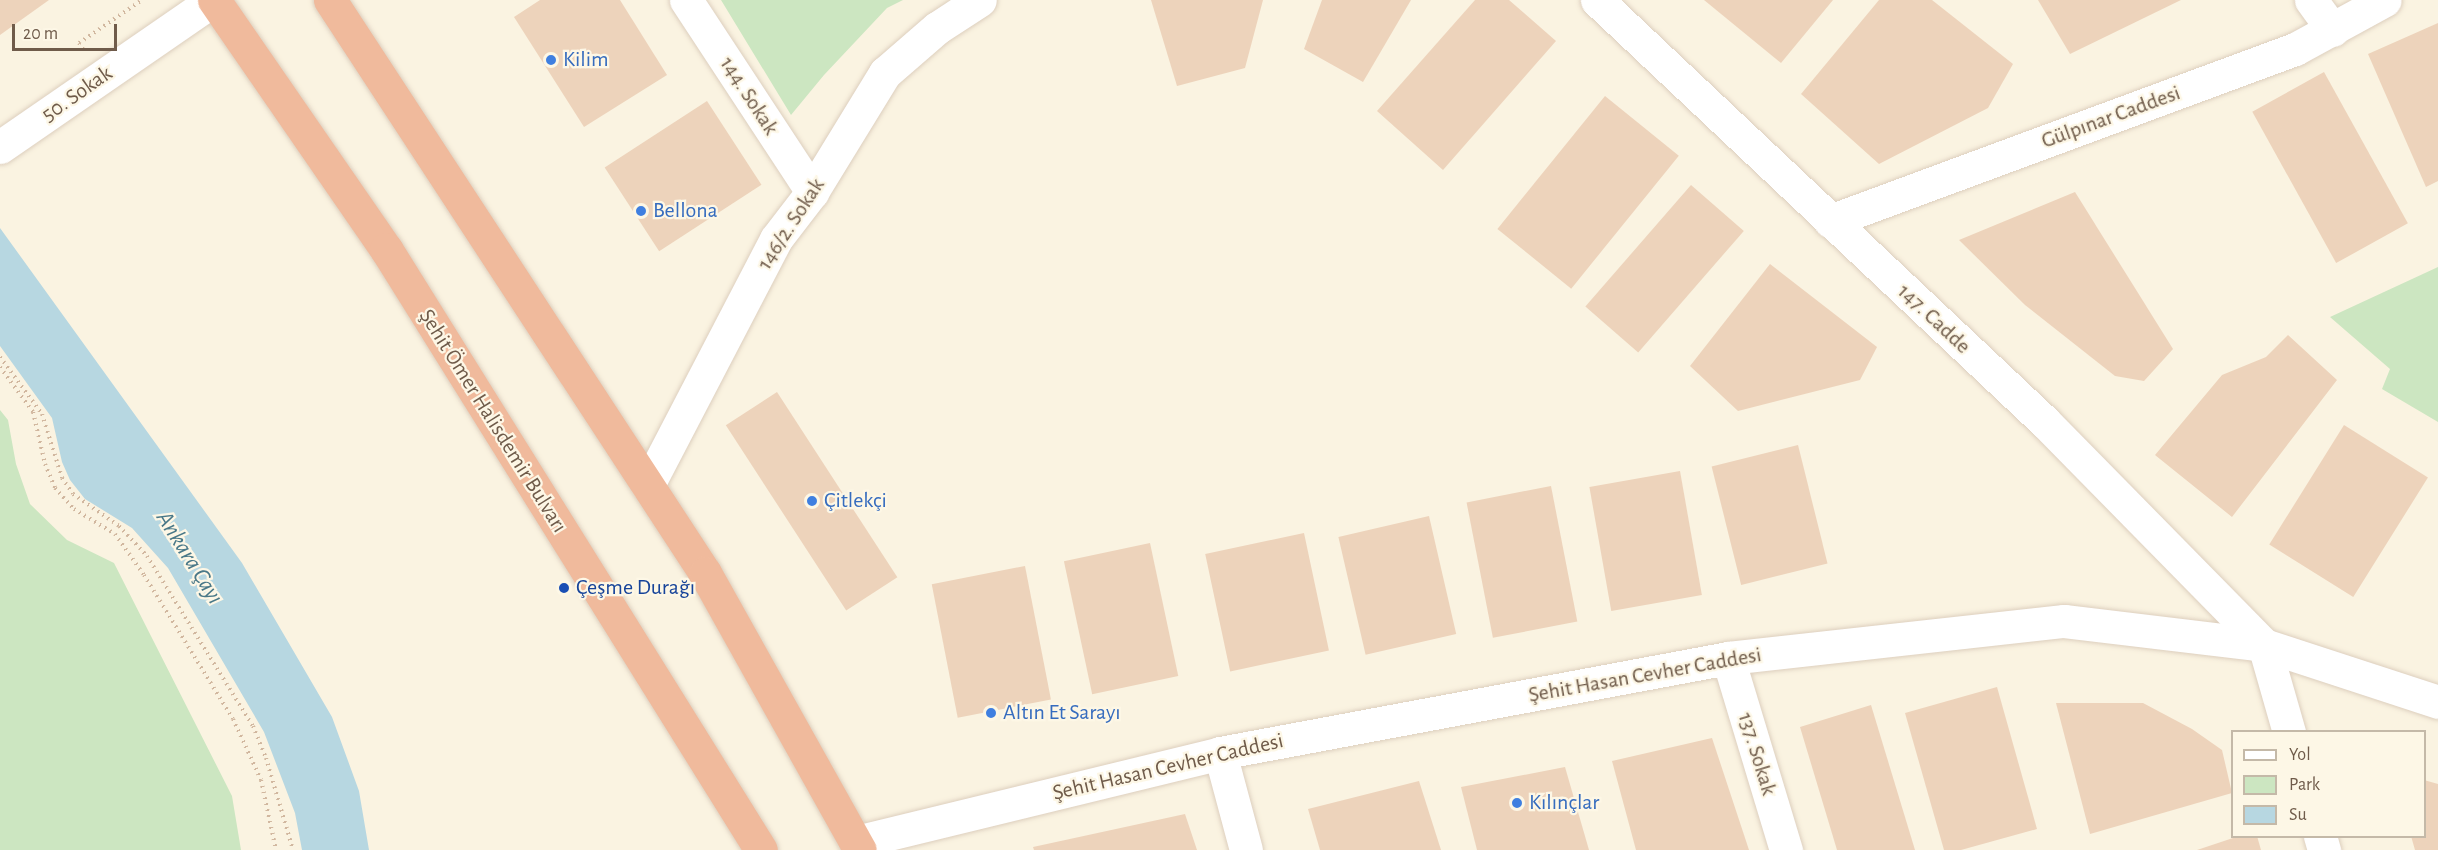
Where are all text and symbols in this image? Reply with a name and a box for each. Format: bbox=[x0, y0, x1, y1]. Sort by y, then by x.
scale bar bbox=[15, 12, 120, 50]
text: 20 m bbox=[23, 25, 58, 43]
place label: Kilim bbox=[563, 47, 609, 73]
street label: 144. Sokak bbox=[714, 52, 784, 140]
marker: Kilim bbox=[544, 53, 558, 67]
street label: 50. Sokak bbox=[37, 60, 117, 128]
street label: Gülpınar Caddesi bbox=[2038, 80, 2184, 154]
street label: 146/2. Sokak bbox=[752, 173, 830, 275]
place label: Bellona bbox=[653, 198, 718, 224]
marker: Bellona bbox=[634, 204, 648, 218]
street label: 147. Cadde bbox=[1892, 278, 1976, 360]
street label: Şehit Ömer Halisdemir Bulvarı bbox=[413, 304, 573, 538]
place label: Çitlekçi bbox=[824, 488, 887, 514]
marker: Çitlekçi bbox=[805, 494, 819, 508]
water label: Ankara Çayı bbox=[149, 506, 229, 610]
place label: Çeşme Durağı bbox=[576, 575, 695, 601]
marker: Çeşme Durağı bbox=[557, 581, 571, 595]
street label: Şehit Hasan Cevher Caddesi bbox=[1526, 642, 1764, 708]
place label: Altın Et Sarayı bbox=[1003, 700, 1121, 726]
marker: Altın Et Sarayı bbox=[984, 706, 998, 720]
street label: 137. Sokak bbox=[1732, 709, 1782, 799]
street label: Şehit Hasan Cevher Caddesi bbox=[1050, 728, 1286, 806]
legend bbox=[2231, 730, 2426, 838]
text: Yol bbox=[2289, 746, 2311, 764]
text: Park bbox=[2289, 776, 2320, 794]
place label: Kılınçlar bbox=[1529, 790, 1599, 816]
marker: Kılınçlar bbox=[1510, 796, 1524, 810]
text: Su bbox=[2289, 806, 2307, 824]

